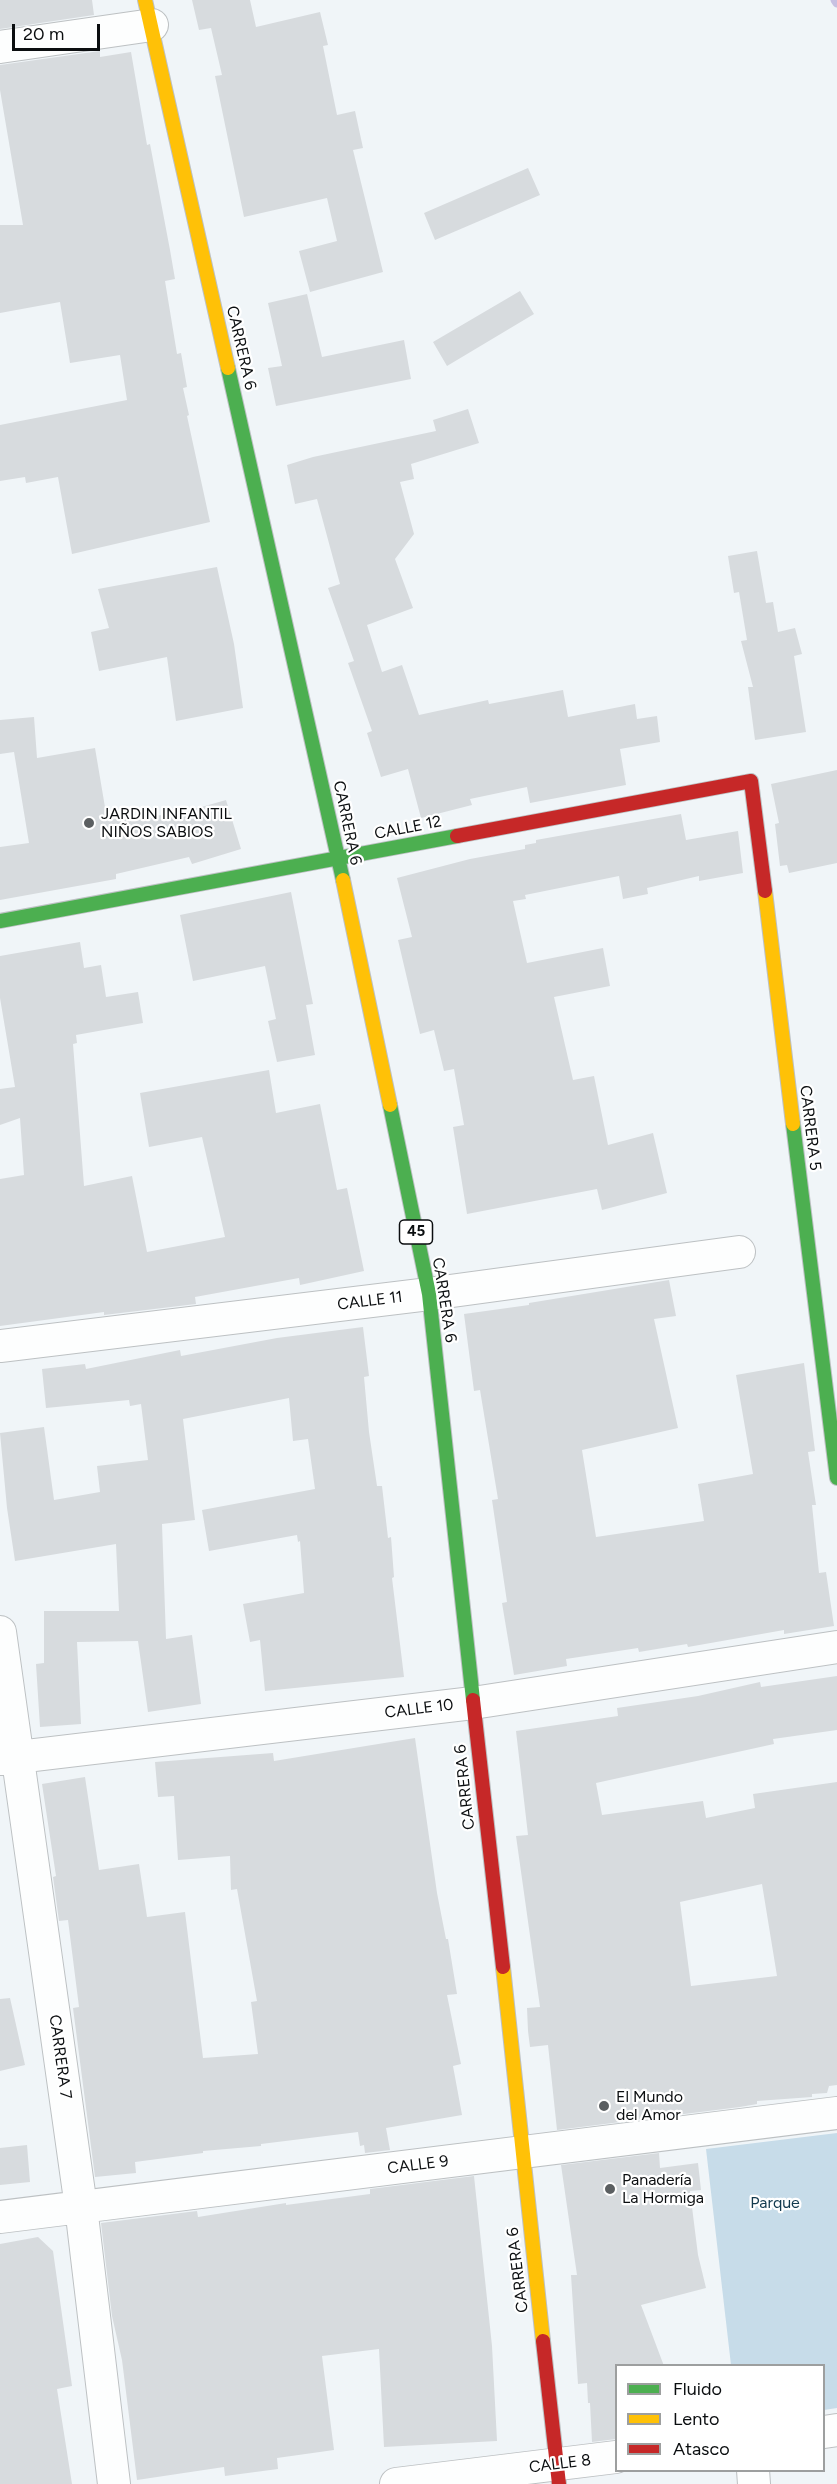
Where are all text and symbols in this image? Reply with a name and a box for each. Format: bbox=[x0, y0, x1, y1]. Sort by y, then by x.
scale bar bbox=[15, 12, 104, 50]
text: 20 m bbox=[23, 23, 64, 45]
street label: CARRERA 6 bbox=[222, 304, 260, 392]
street label: CARRERA 6 bbox=[329, 779, 365, 867]
place label: JARDIN INFANTIL NIÑOS SABIOS bbox=[101, 804, 232, 842]
street label: CALLE 12 bbox=[373, 812, 443, 844]
marker: JARDIN INFANTIL NIÑOS SABIOS bbox=[82, 816, 96, 830]
street label: CARRERA 5 bbox=[795, 1084, 825, 1172]
road number: 45 bbox=[400, 1220, 432, 1244]
street label: CARRERA 6 bbox=[428, 1256, 460, 1344]
street label: CALLE 11 bbox=[336, 1287, 404, 1315]
street label: CALLE 10 bbox=[383, 1695, 455, 1723]
street label: CARRERA 6 bbox=[451, 1743, 479, 1831]
street label: CARRERA 7 bbox=[45, 2013, 75, 2101]
place label: El Mundo del Amor bbox=[616, 2087, 683, 2125]
marker: El Mundo del Amor bbox=[597, 2099, 611, 2113]
street label: CALLE 9 bbox=[386, 2152, 450, 2178]
place label: Panadería La Hormiga bbox=[622, 2170, 704, 2208]
marker: Panadería La Hormiga bbox=[603, 2182, 617, 2196]
park label: Parque bbox=[750, 2193, 800, 2213]
street label: CARRERA 6 bbox=[503, 2226, 533, 2314]
legend bbox=[615, 2364, 825, 2472]
text: Fluido bbox=[673, 2378, 722, 2400]
text: Lento bbox=[673, 2408, 719, 2430]
text: Atasco bbox=[673, 2438, 730, 2460]
street label: CALLE 8 bbox=[528, 2451, 592, 2477]

